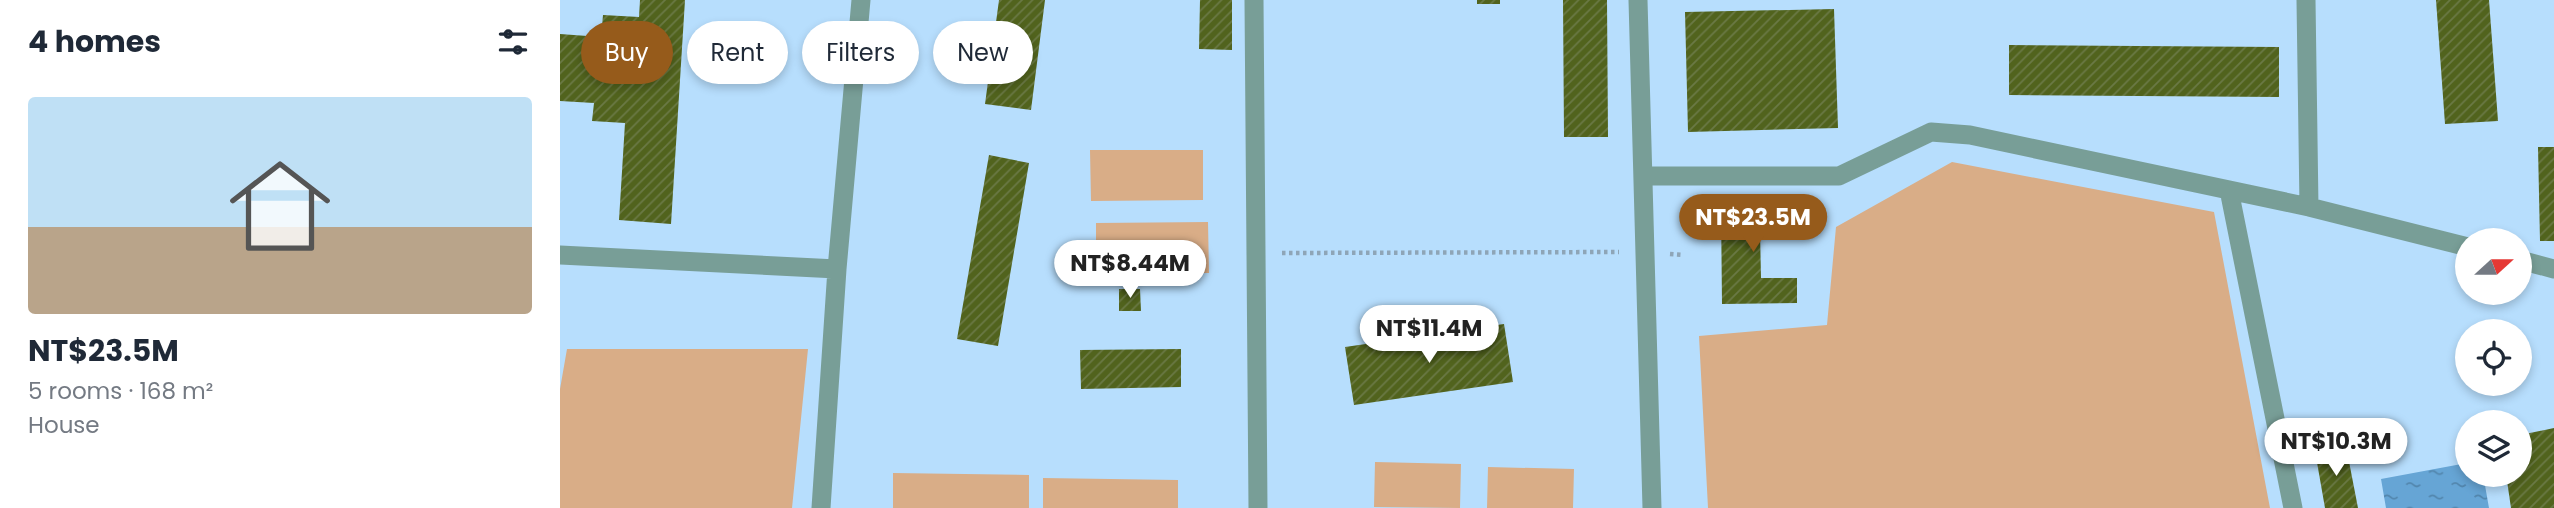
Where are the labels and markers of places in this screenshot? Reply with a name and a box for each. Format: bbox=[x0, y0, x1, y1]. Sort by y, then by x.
pin: NT$23.5M bbox=[1681, 194, 1825, 254]
pin: NT$8.44M bbox=[1058, 240, 1202, 300]
pin: NT$11.4M bbox=[1357, 306, 1501, 365]
pin: NT$10.3M bbox=[2264, 419, 2408, 478]

